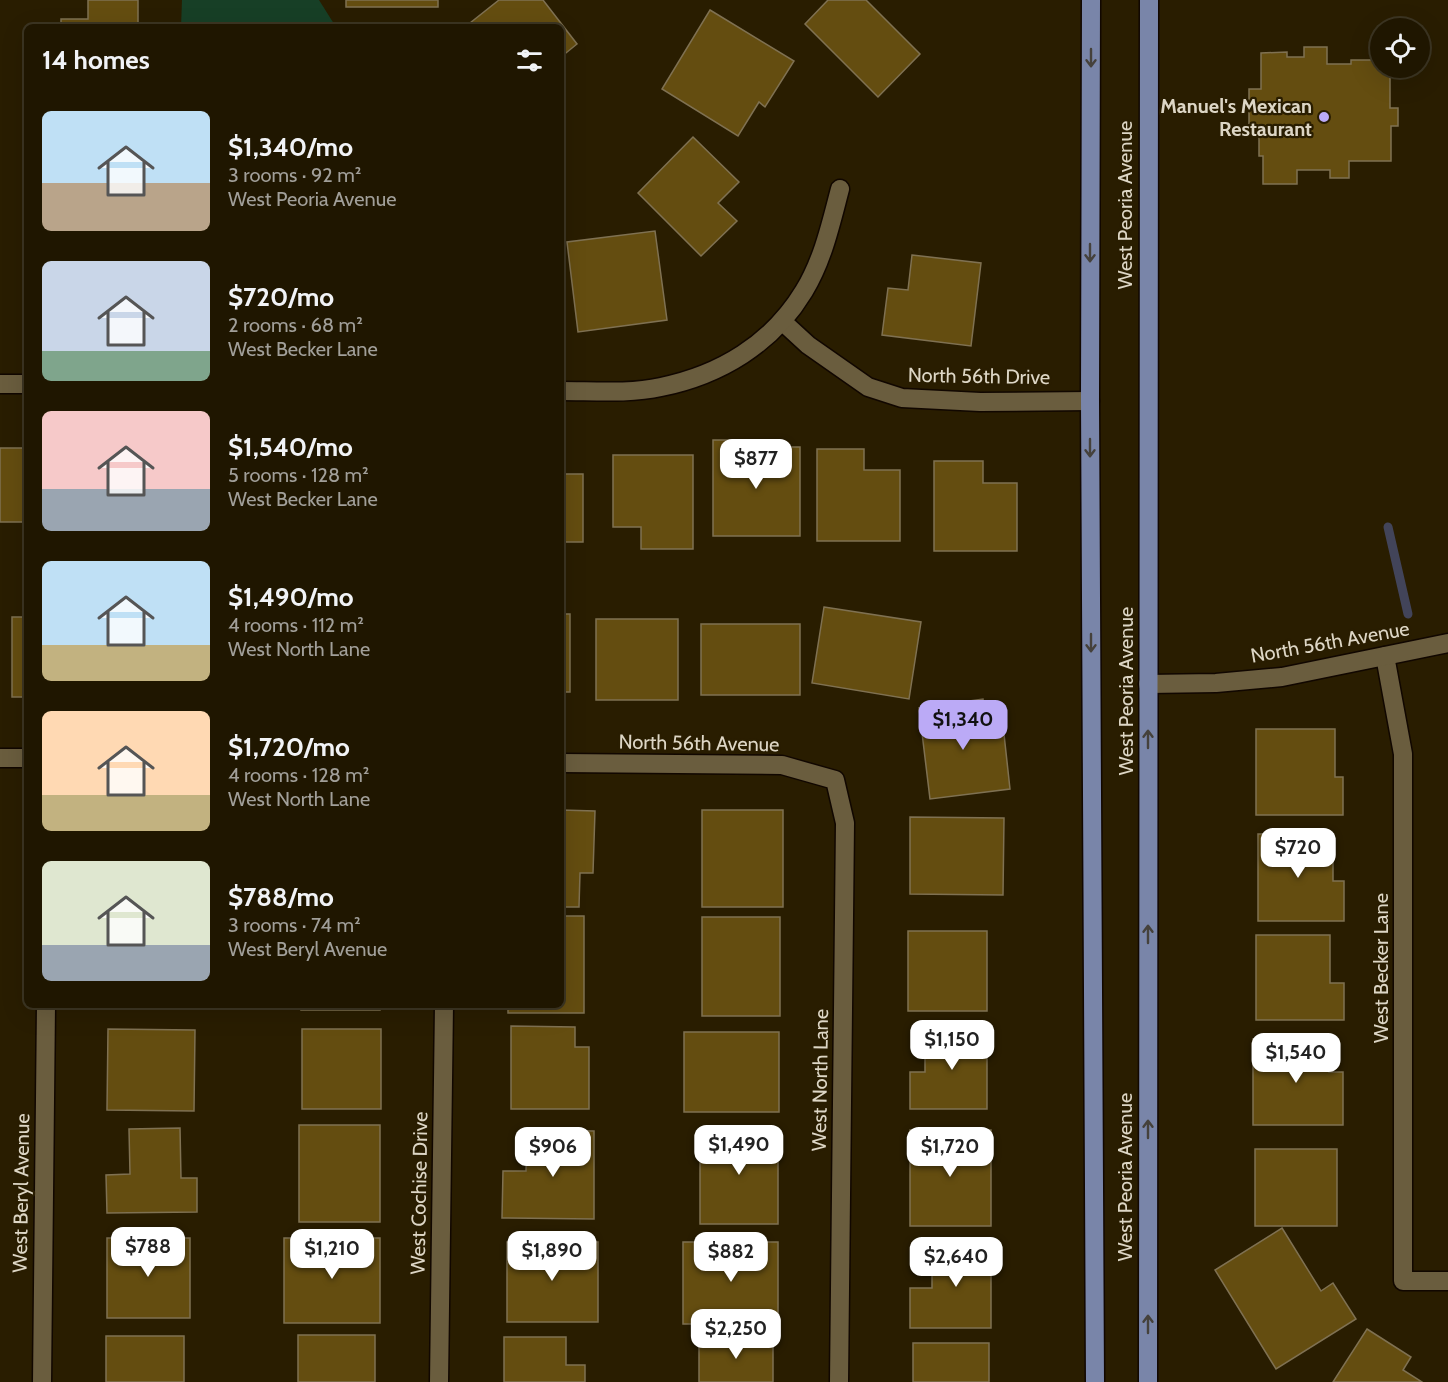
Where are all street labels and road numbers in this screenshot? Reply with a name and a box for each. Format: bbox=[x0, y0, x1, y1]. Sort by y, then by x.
street label: West Peoria Avenue bbox=[1113, 121, 1137, 289]
street label: North 56th Drive bbox=[908, 363, 1050, 389]
street label: West Peoria Avenue bbox=[1114, 607, 1138, 775]
street label: North 56th Avenue bbox=[1249, 616, 1411, 668]
street label: North 56th Avenue bbox=[618, 730, 780, 756]
street label: West Becker Lane bbox=[1369, 893, 1393, 1043]
street label: West North Lane bbox=[807, 1009, 833, 1151]
street label: West Peoria Avenue bbox=[1113, 1093, 1137, 1261]
street label: West Cochise Drive bbox=[406, 1111, 432, 1275]
street label: West Beryl Avenue bbox=[8, 1113, 34, 1273]

